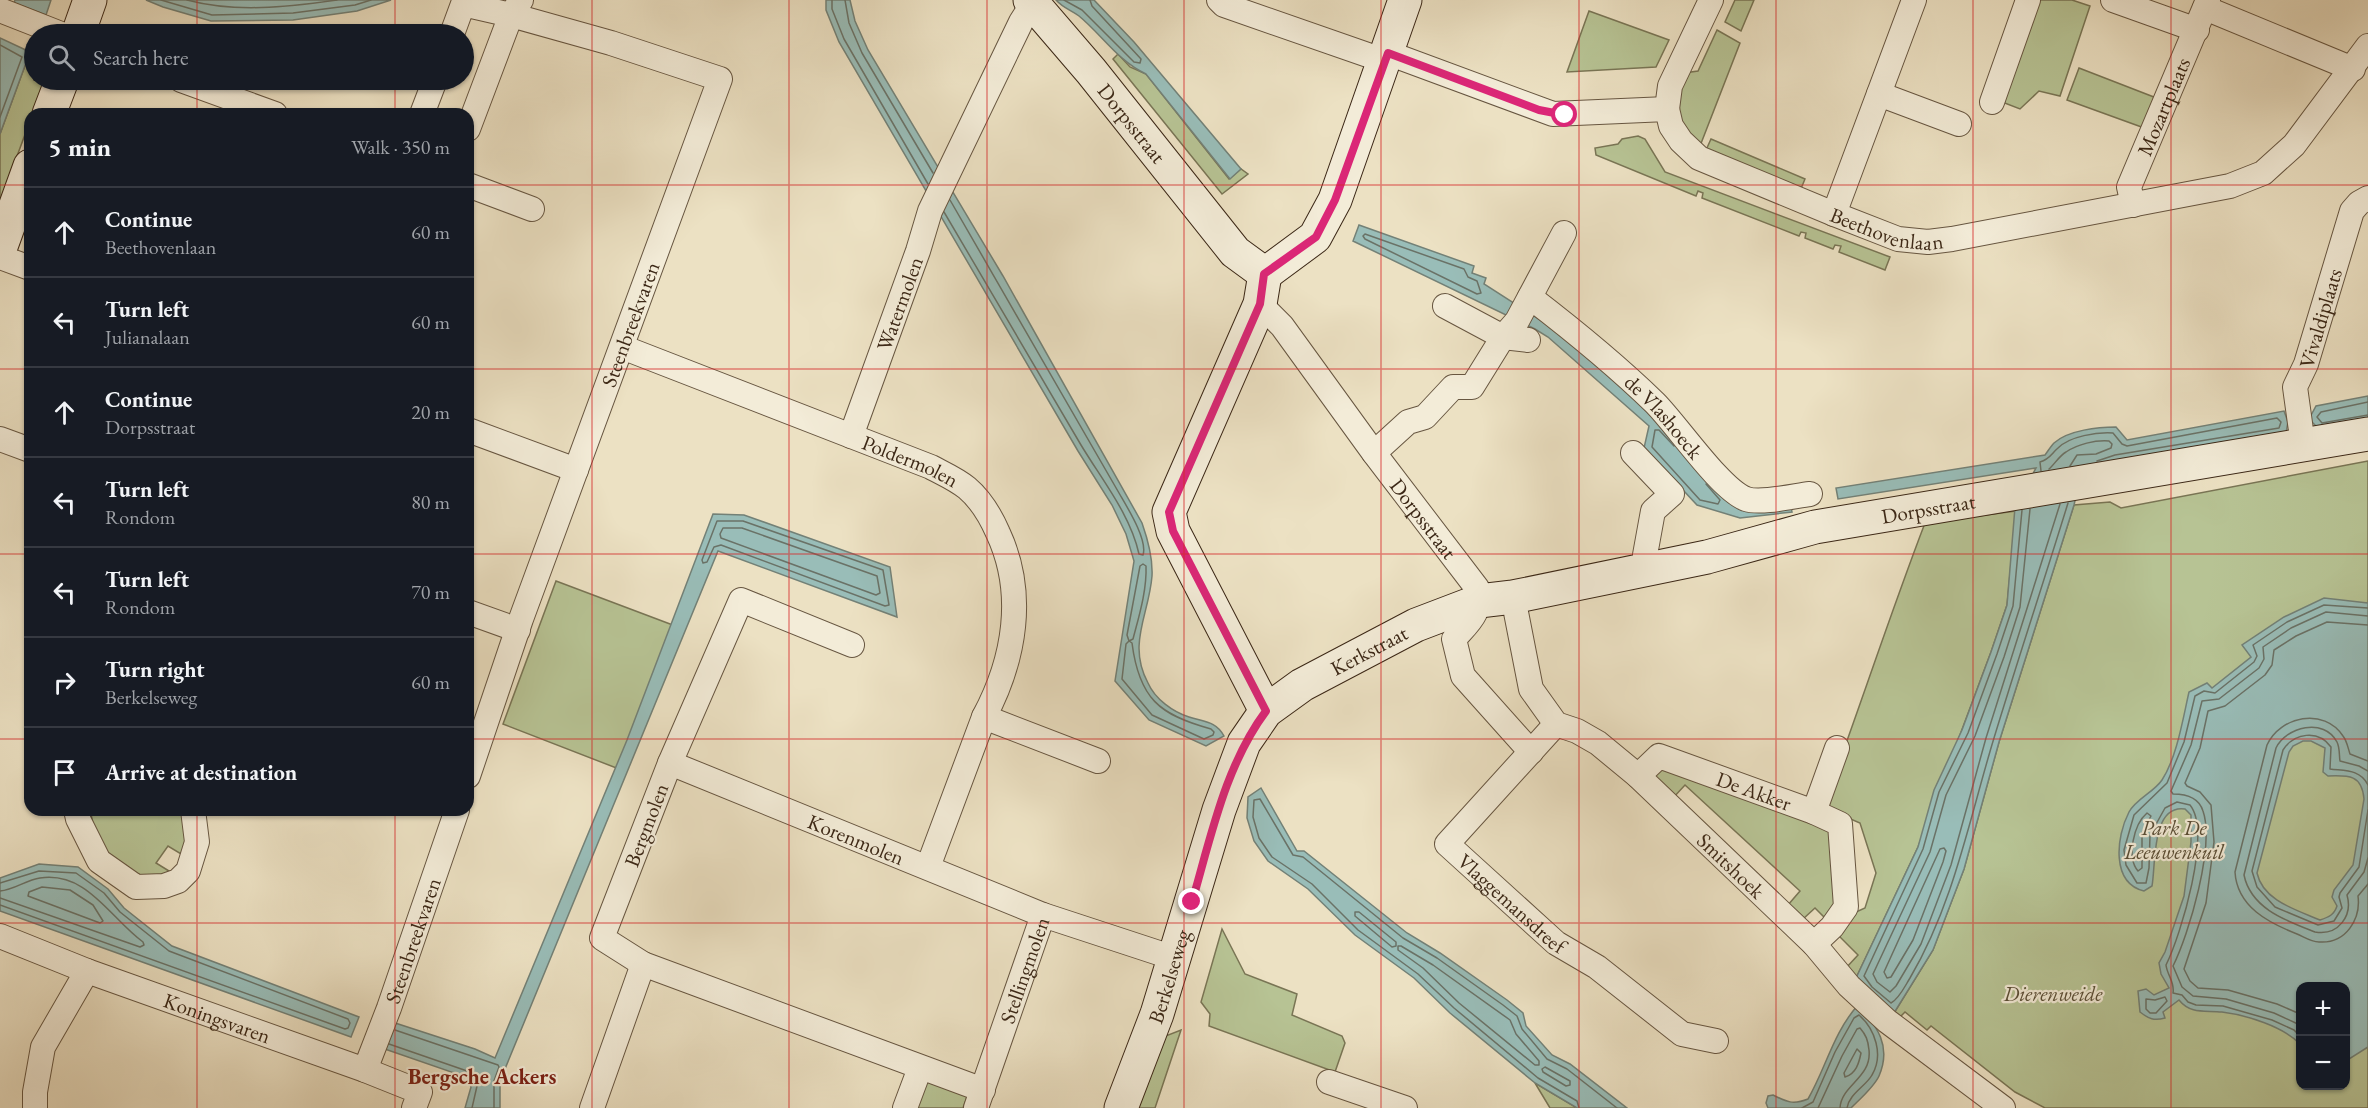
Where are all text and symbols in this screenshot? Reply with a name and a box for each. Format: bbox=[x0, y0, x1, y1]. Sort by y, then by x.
search box bbox=[24, 24, 474, 90]
icon: search bbox=[45, 41, 78, 74]
text: Search here bbox=[93, 43, 188, 72]
street label: Mozartplaats bbox=[2130, 53, 2196, 160]
street label: Dorpsstraat bbox=[1092, 77, 1173, 169]
route start bbox=[1551, 101, 1577, 127]
text: 5 min bbox=[48, 130, 111, 164]
text: Walk · 350 m bbox=[351, 134, 450, 160]
street label: Beethovenlaan bbox=[1826, 200, 1945, 256]
text: Continue bbox=[105, 205, 192, 234]
icon: ahead bbox=[48, 216, 81, 249]
text: 60 m bbox=[411, 219, 450, 245]
text: Beethovenlaan bbox=[105, 234, 216, 260]
street label: Watermolen bbox=[870, 253, 928, 354]
street label: Steenbreekvaren bbox=[594, 258, 665, 390]
street label: Vivaldiplaats bbox=[2292, 265, 2348, 371]
text: Turn left bbox=[105, 295, 189, 324]
icon: left bbox=[48, 306, 81, 339]
text: 60 m bbox=[411, 309, 450, 335]
text: Julianalaan bbox=[105, 324, 190, 350]
street label: de Vlashoeck bbox=[1619, 368, 1710, 465]
text: Continue bbox=[105, 385, 192, 414]
icon: ahead bbox=[48, 396, 81, 429]
text: 20 m bbox=[411, 399, 450, 425]
text: Dorpsstraat bbox=[105, 414, 195, 440]
street label: Poldermolen bbox=[858, 428, 964, 493]
street label: Dorpsstraat bbox=[1384, 472, 1463, 564]
text: Turn left bbox=[105, 475, 189, 504]
icon: left bbox=[48, 486, 81, 519]
street label: Dorpsstraat bbox=[1879, 487, 1977, 529]
text: 80 m bbox=[411, 489, 450, 515]
text: Rondom bbox=[105, 504, 175, 530]
text: Turn left bbox=[105, 565, 189, 594]
icon: left bbox=[48, 576, 81, 609]
text: 70 m bbox=[411, 579, 450, 605]
text: Rondom bbox=[105, 594, 175, 620]
street label: Kerkstraat bbox=[1326, 618, 1412, 681]
text: Turn right bbox=[105, 655, 204, 684]
icon: right bbox=[48, 666, 81, 699]
text: 60 m bbox=[411, 669, 450, 695]
text: Berkelseweg bbox=[105, 684, 197, 710]
icon: arrive bbox=[48, 756, 81, 789]
text: Arrive at destination bbox=[105, 758, 297, 787]
street label: De Akker bbox=[1713, 764, 1795, 816]
street label: Bergmolen bbox=[618, 779, 674, 871]
street label: Korenmolen bbox=[804, 807, 908, 871]
park label: Park De Leeuwenkuil bbox=[2123, 814, 2225, 865]
street label: Smitshoek bbox=[1692, 826, 1772, 905]
street label: Vlaggemansdreef bbox=[1452, 847, 1573, 960]
street label: Steenbreekvaren bbox=[378, 874, 446, 1007]
route end bbox=[1178, 888, 1204, 914]
street label: Stellingmolen bbox=[993, 913, 1055, 1027]
street label: Berkelseweg bbox=[1141, 925, 1196, 1027]
park label: Dierenweide bbox=[2003, 980, 2103, 1007]
map controls bbox=[2296, 982, 2350, 1090]
button: + bbox=[2296, 982, 2350, 1036]
street label: Koningsvaren bbox=[160, 986, 274, 1049]
button: − bbox=[2296, 1036, 2350, 1090]
district label: Bergsche Ackers bbox=[408, 1062, 556, 1091]

